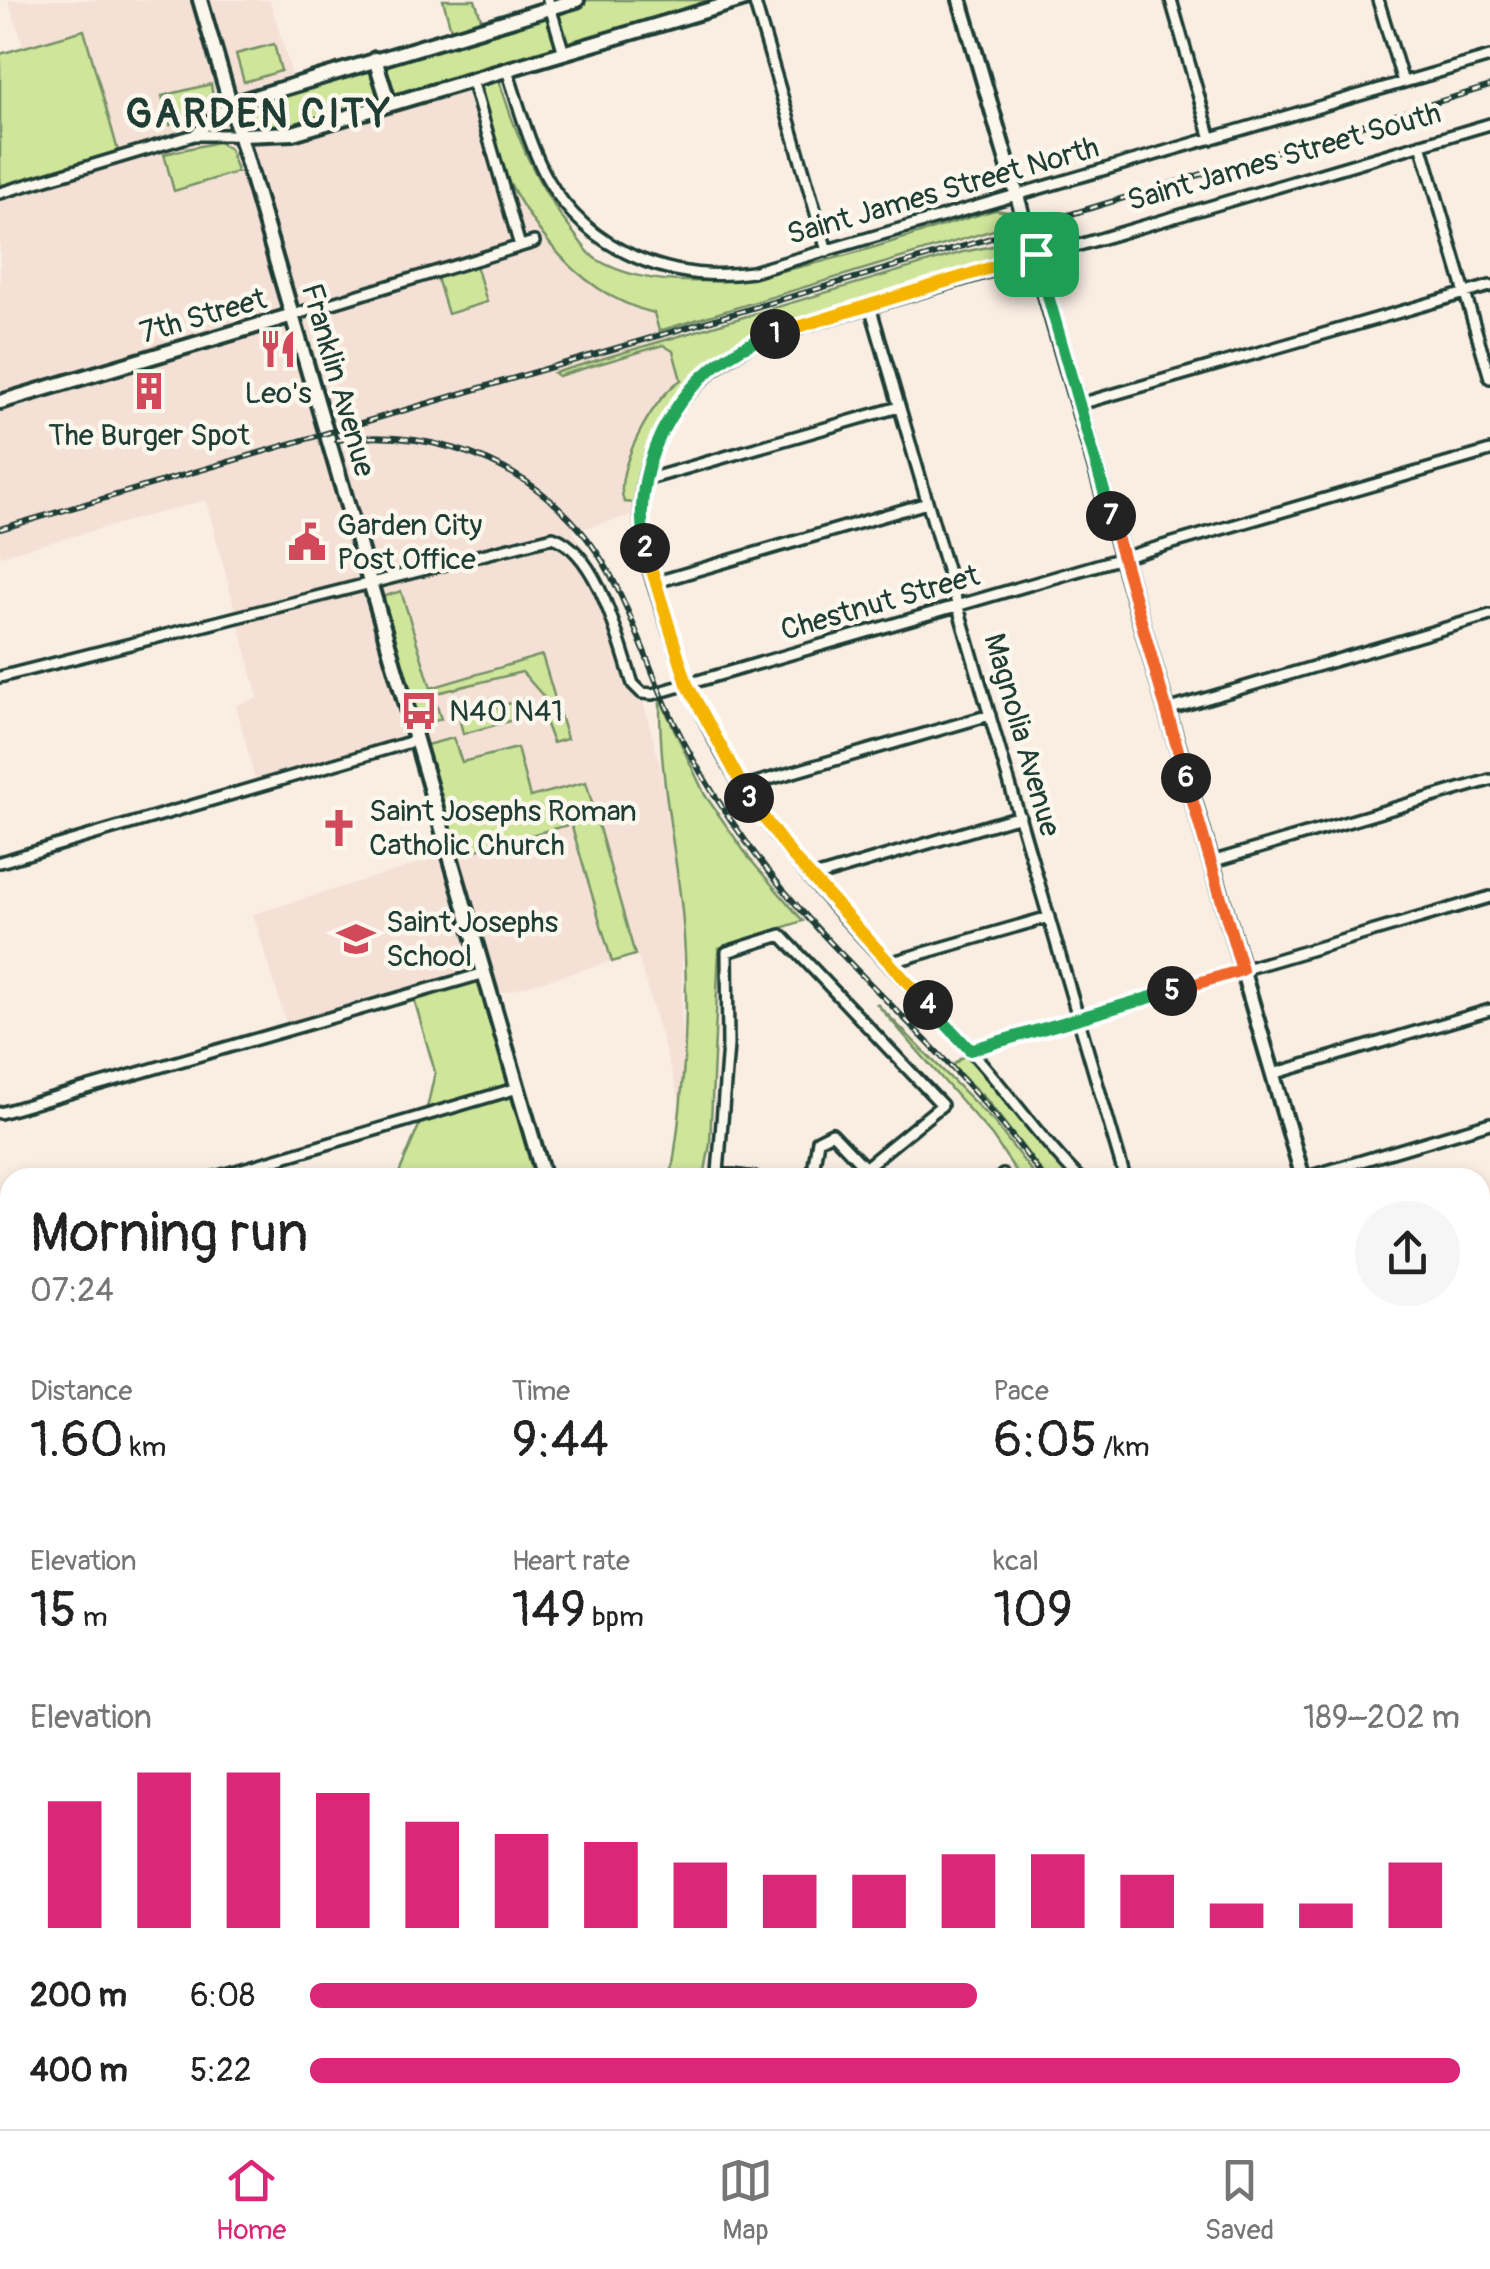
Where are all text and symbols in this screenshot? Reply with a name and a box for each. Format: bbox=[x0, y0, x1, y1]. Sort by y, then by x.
district label: GARDEN CITY bbox=[126, 90, 392, 139]
street label: Saint James Street South bbox=[1123, 95, 1445, 219]
street label: Saint James Street North bbox=[783, 129, 1103, 253]
pin bbox=[994, 212, 1079, 297]
icon: arrive bbox=[1009, 227, 1064, 282]
street label: Franklin Avenue bbox=[293, 279, 383, 481]
street label: 7th Street bbox=[135, 280, 271, 352]
pin: 1 bbox=[750, 309, 800, 359]
text: 1 bbox=[770, 316, 780, 351]
restaurant icon: Leo's bbox=[257, 328, 299, 370]
building icon: The Burger Spot bbox=[128, 370, 170, 412]
place label: Leo's bbox=[244, 375, 312, 412]
place label: The Burger Spot bbox=[48, 417, 251, 454]
pin: 7 bbox=[1086, 491, 1136, 541]
text: 7 bbox=[1104, 498, 1118, 533]
place label: Garden City Post Office bbox=[337, 507, 483, 578]
public building icon: Garden City Post Office bbox=[286, 521, 328, 563]
pin: 2 bbox=[620, 523, 670, 573]
text: 2 bbox=[637, 530, 653, 565]
street label: Chestnut Street bbox=[776, 557, 984, 649]
street label: Magnolia Avenue bbox=[975, 629, 1069, 841]
bus stop icon: N40 N41 bbox=[398, 690, 440, 732]
place label: N40 N41 bbox=[449, 693, 563, 730]
pin: 6 bbox=[1161, 753, 1211, 803]
text: 6 bbox=[1178, 760, 1194, 795]
pin: 3 bbox=[724, 773, 774, 823]
text: 3 bbox=[741, 780, 757, 815]
place label: Saint Josephs Roman Catholic Church bbox=[369, 793, 637, 864]
church icon: Saint Josephs Roman Catholic Church bbox=[318, 807, 360, 849]
place label: Saint Josephs School bbox=[386, 904, 558, 975]
school or university icon: Saint Josephs School bbox=[335, 918, 377, 960]
pin: 5 bbox=[1147, 966, 1197, 1016]
text: 5 bbox=[1164, 973, 1180, 1008]
pin: 4 bbox=[903, 980, 953, 1030]
text: 4 bbox=[920, 987, 936, 1022]
text: Morning run bbox=[30, 1199, 308, 1268]
button: share bbox=[1355, 1201, 1460, 1306]
text: 07:24 bbox=[30, 1271, 114, 1311]
text: Distance bbox=[30, 1374, 132, 1409]
text: Time bbox=[512, 1374, 570, 1409]
text: Pace bbox=[993, 1374, 1049, 1409]
text: 1.60 bbox=[30, 1409, 124, 1472]
text: 9:44 bbox=[512, 1409, 609, 1472]
text: 6:05 bbox=[993, 1409, 1097, 1472]
text: km bbox=[124, 1430, 166, 1465]
text: /km bbox=[1097, 1430, 1150, 1465]
text: Elevation bbox=[30, 1544, 137, 1579]
text: Heart rate bbox=[512, 1544, 630, 1579]
text: kcal bbox=[993, 1544, 1039, 1579]
text: 15 bbox=[30, 1579, 77, 1642]
text: 149 bbox=[512, 1579, 586, 1642]
text: 109 bbox=[993, 1579, 1073, 1642]
text: m bbox=[77, 1600, 108, 1635]
text: bpm bbox=[586, 1600, 644, 1635]
text: Elevation bbox=[30, 1698, 152, 1738]
text: 189–202 m bbox=[1303, 1698, 1460, 1738]
text: 200 m bbox=[30, 1976, 127, 2016]
text: 6:08 bbox=[190, 1976, 255, 2016]
text: 400 m bbox=[30, 2051, 128, 2091]
text: 5:22 bbox=[190, 2051, 252, 2091]
tab: Home bbox=[216, 2153, 286, 2248]
tab: Map bbox=[718, 2153, 773, 2248]
tab: Saved bbox=[1205, 2153, 1274, 2248]

